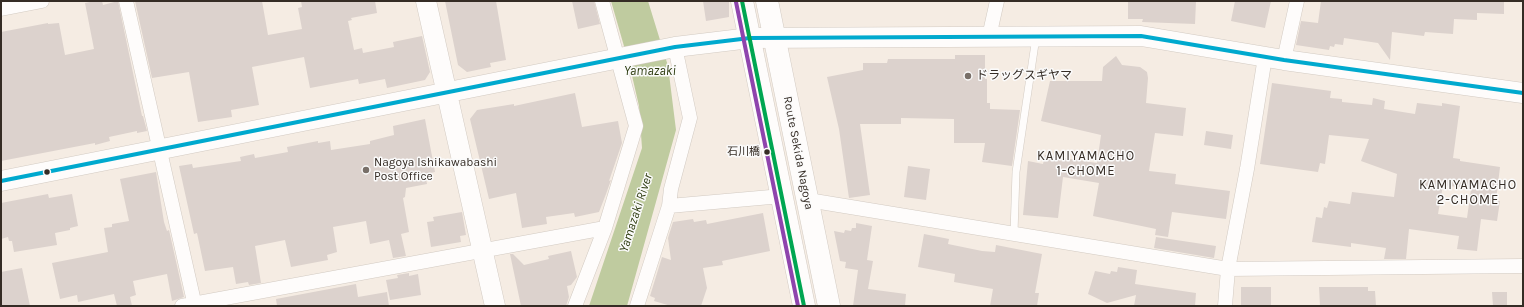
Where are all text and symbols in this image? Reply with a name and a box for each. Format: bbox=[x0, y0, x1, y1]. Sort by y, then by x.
water label: Yamazaki bbox=[624, 63, 676, 79]
place label: ドラッグスギヤマ bbox=[976, 69, 1072, 83]
marker: ドラッグスギヤマ bbox=[963, 71, 973, 81]
street label: Route Sekida Nagoya bbox=[780, 95, 816, 211]
place label: 石川橋 bbox=[727, 145, 760, 159]
marker: 石川橋 bbox=[762, 147, 772, 157]
district label: KAMIYAMACHO 1-CHOME bbox=[1037, 148, 1135, 179]
place label: Nagoya Ishikawabashi Post Office bbox=[374, 156, 497, 184]
marker: Nagoya Ishikawabashi Post Office bbox=[361, 165, 371, 175]
unlabelled marker bbox=[42, 167, 52, 177]
water label: Yamazaki River bbox=[616, 172, 656, 254]
district label: KAMIYAMACHO 2-CHOME bbox=[1419, 177, 1517, 208]

